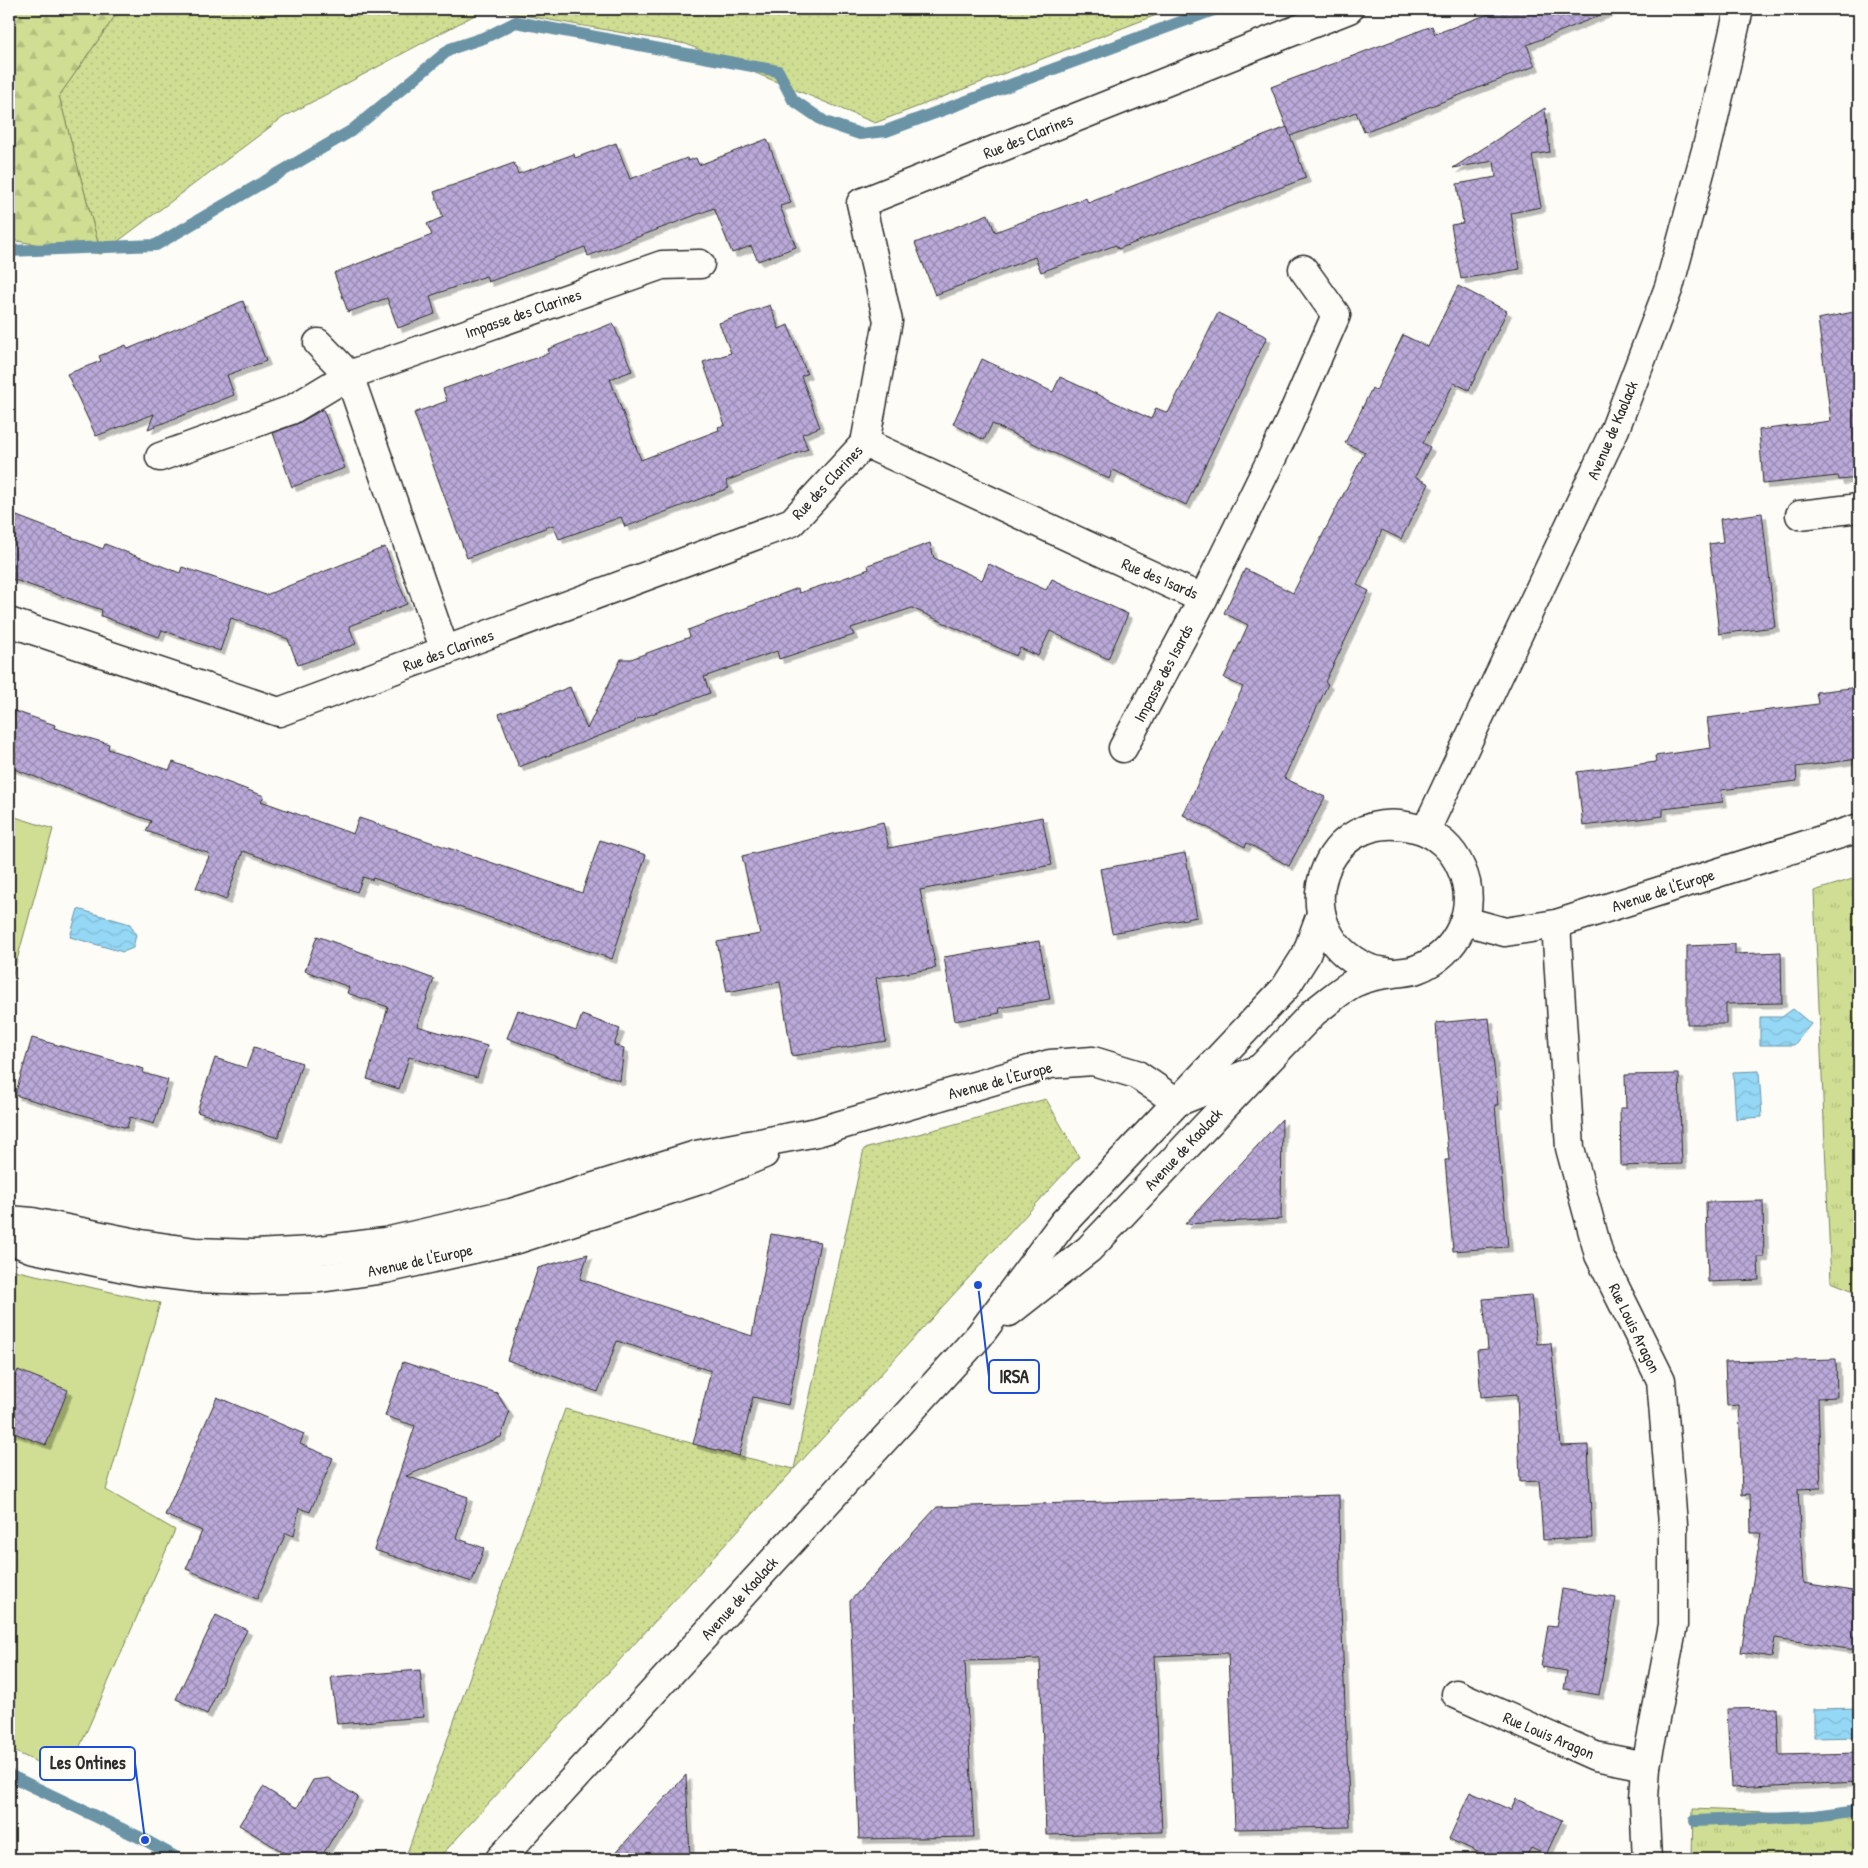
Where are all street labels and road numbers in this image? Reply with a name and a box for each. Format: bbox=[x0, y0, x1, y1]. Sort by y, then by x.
street label: Rue des Clarines bbox=[980, 108, 1076, 164]
street label: Impasse des Clarines bbox=[462, 283, 584, 343]
street label: Avenue de Kaolack bbox=[1581, 377, 1643, 483]
street label: Rue des Clarines bbox=[787, 440, 867, 524]
street label: Rue des Isards bbox=[1118, 552, 1202, 604]
street label: Impasse des Isards bbox=[1128, 620, 1198, 726]
street label: Rue des Clarines bbox=[400, 623, 496, 677]
street label: Avenue de l'Europe bbox=[1609, 863, 1718, 917]
street label: Avenue de l'Europe bbox=[946, 1055, 1055, 1104]
street label: Avenue de Kaolack bbox=[1139, 1103, 1227, 1195]
street label: Avenue de l'Europe bbox=[366, 1238, 475, 1282]
street label: Rue Louis Aragon bbox=[1604, 1280, 1666, 1376]
street label: Avenue de Kaolack bbox=[696, 1551, 783, 1644]
street label: Rue Louis Aragon bbox=[1500, 1706, 1598, 1764]

